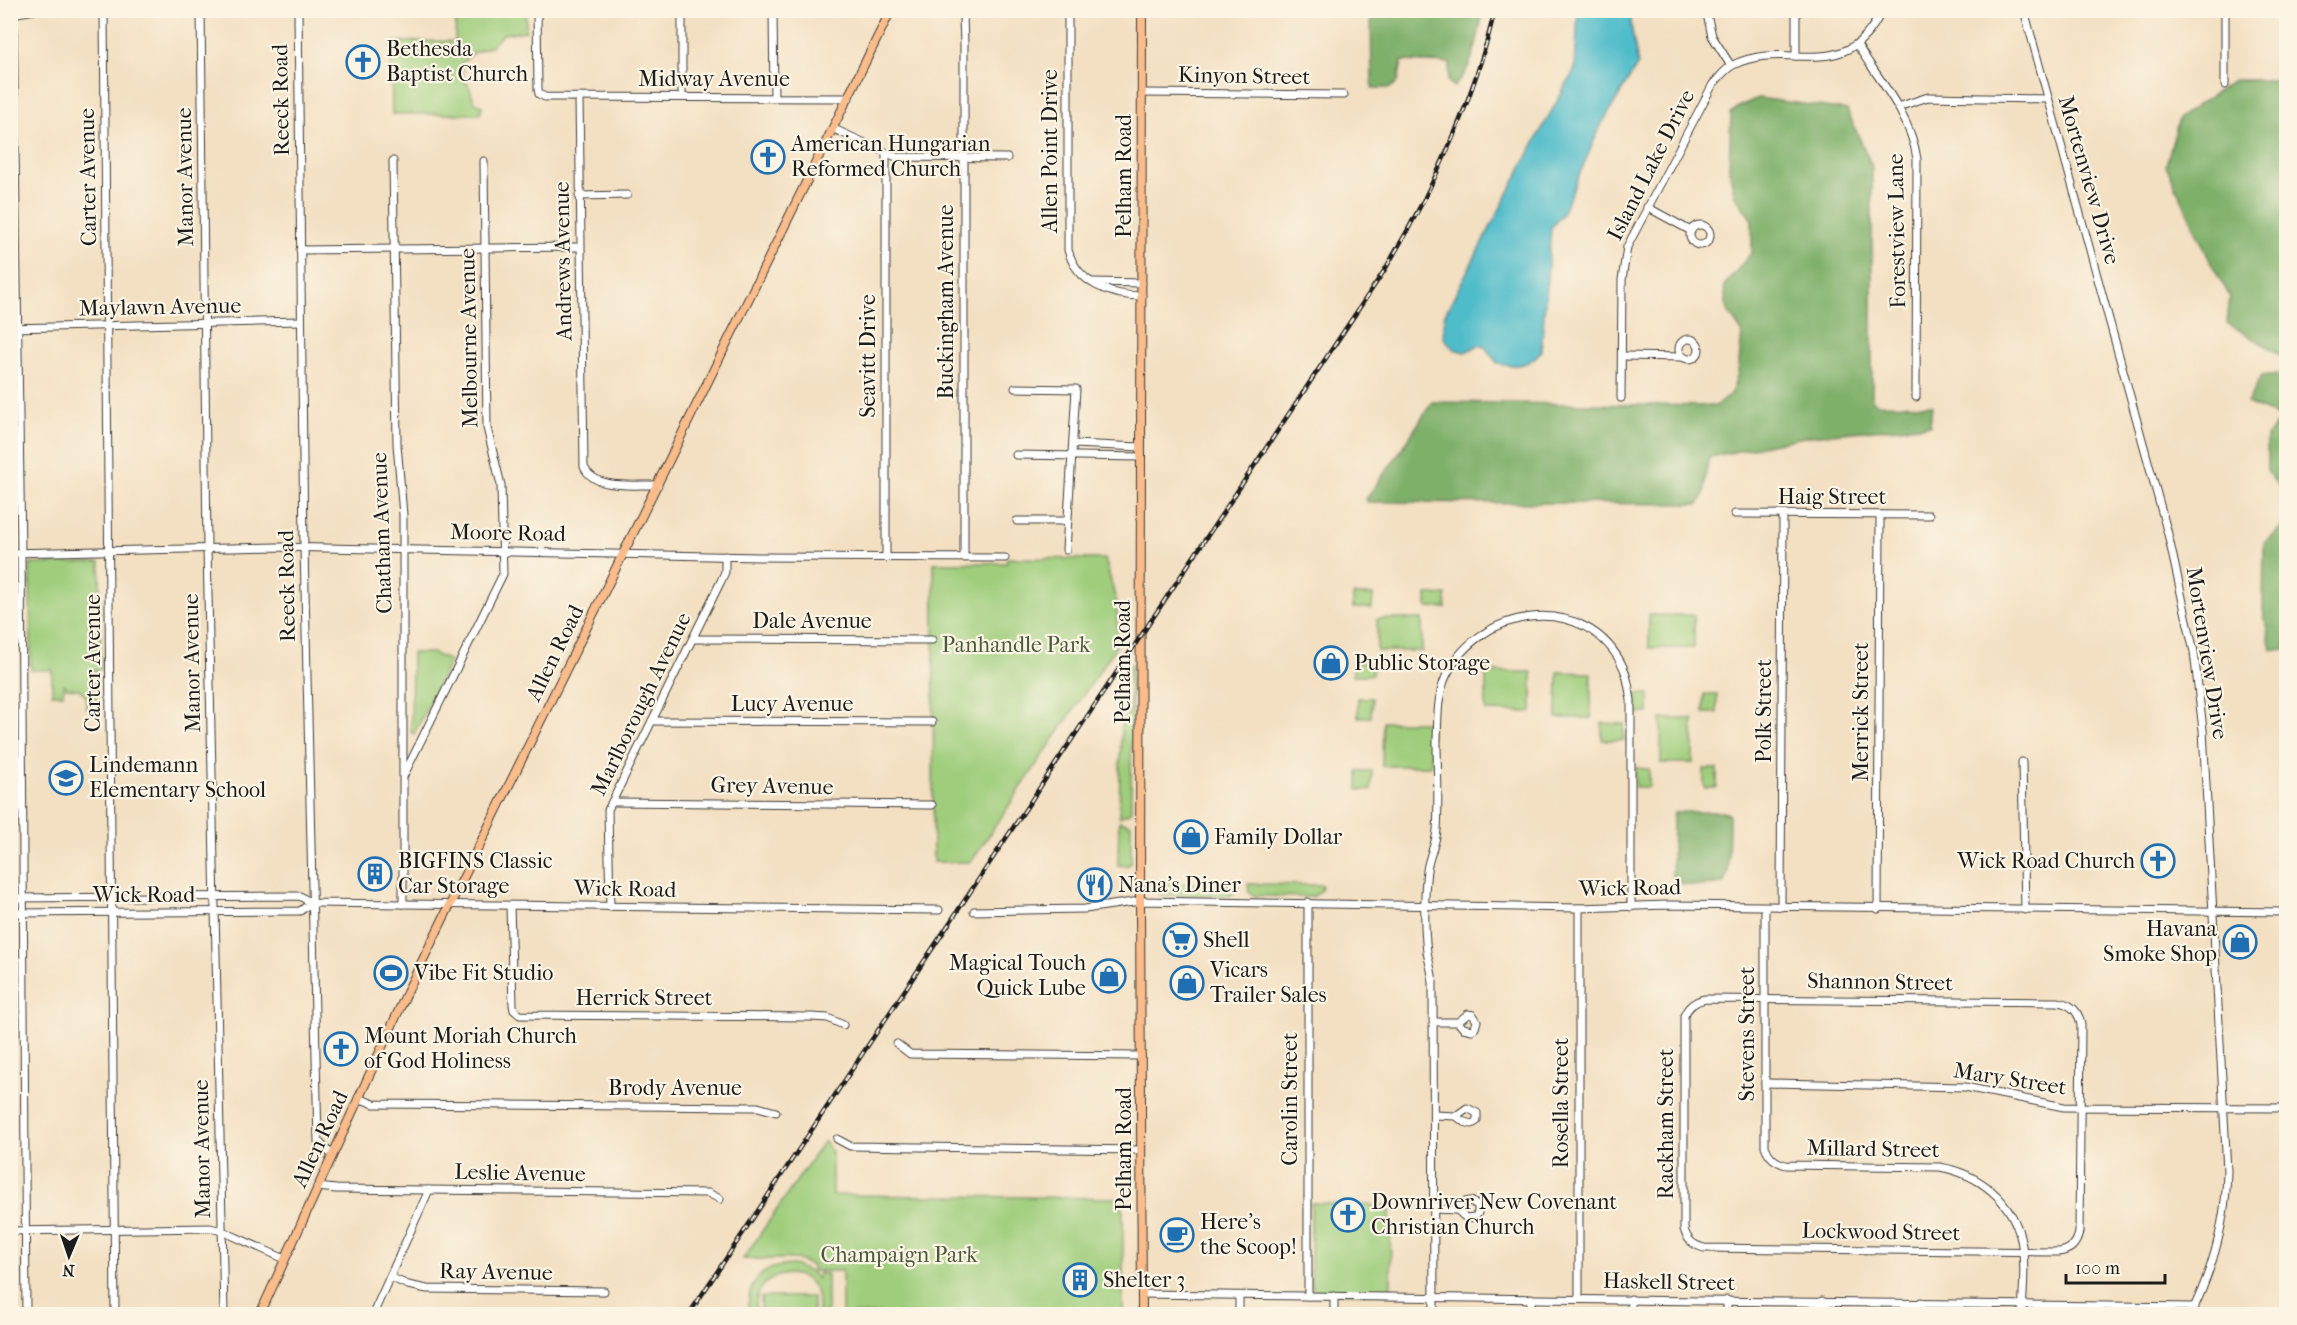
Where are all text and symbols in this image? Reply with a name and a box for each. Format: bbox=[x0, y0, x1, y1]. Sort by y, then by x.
place label: Bethesda Baptist Church bbox=[386, 36, 529, 87]
street label: Reeck Road bbox=[267, 43, 295, 156]
church icon: Bethesda Baptist Church bbox=[345, 44, 381, 80]
street label: Kinyon Street bbox=[1178, 62, 1311, 90]
street label: Midway Avenue bbox=[638, 66, 790, 92]
street label: Allen Point Drive bbox=[1037, 69, 1063, 234]
street label: Island Lake Drive bbox=[1602, 85, 1700, 245]
street label: Mortenview Drive bbox=[2052, 93, 2126, 267]
street label: Manor Avenue bbox=[171, 107, 199, 247]
street label: Carter Avenue bbox=[74, 108, 102, 246]
street label: Pelham Road bbox=[1111, 113, 1137, 238]
place label: American Hungarian Reformed Church bbox=[790, 131, 991, 182]
church icon: American Hungarian Reformed Church bbox=[750, 139, 786, 175]
street label: Forestview Lane bbox=[1883, 153, 1911, 309]
street label: Andrews Avenue bbox=[549, 181, 577, 342]
street label: Buckingham Avenue bbox=[933, 204, 959, 400]
street label: Melbourne Avenue bbox=[454, 248, 484, 428]
street label: Maylawn Avenue bbox=[79, 293, 241, 321]
street label: Seavitt Drive bbox=[855, 294, 881, 418]
street label: Chatham Avenue bbox=[366, 452, 398, 614]
street label: Haig Street bbox=[1778, 484, 1886, 510]
street label: Moore Road bbox=[450, 519, 567, 547]
street label: Reeck Road bbox=[273, 529, 301, 642]
street label: Mortenview Drive bbox=[2181, 565, 2233, 741]
street label: Manor Avenue bbox=[178, 593, 206, 733]
street label: Carter Avenue bbox=[80, 594, 106, 732]
street label: Pelham Road bbox=[1110, 599, 1136, 724]
street label: Allen Road bbox=[520, 600, 590, 706]
street label: Marlborough Avenue bbox=[585, 608, 697, 800]
street label: Dale Avenue bbox=[752, 608, 872, 634]
park label: Panhandle Park bbox=[942, 632, 1091, 658]
street label: Merrick Street bbox=[1848, 642, 1874, 782]
shop icon: Public Storage bbox=[1313, 645, 1349, 681]
place label: Public Storage bbox=[1354, 650, 1490, 676]
street label: Polk Street bbox=[1751, 659, 1777, 763]
street label: Lucy Avenue bbox=[731, 691, 853, 717]
place label: Lindemann Elementary School bbox=[89, 752, 266, 803]
school or university icon: Lindemann Elementary School bbox=[48, 760, 84, 796]
street label: Grey Avenue bbox=[710, 772, 834, 800]
shop icon: Family Dollar bbox=[1173, 819, 1209, 855]
place label: Family Dollar bbox=[1214, 824, 1343, 850]
church icon: Wick Road Church bbox=[2140, 843, 2176, 879]
place label: BIGFINS Classic Car Storage bbox=[398, 848, 553, 899]
place label: Wick Road Church bbox=[1956, 848, 2136, 874]
building icon: BIGFINS Classic Car Storage bbox=[357, 856, 393, 892]
restaurant icon: Nana's Diner bbox=[1077, 867, 1113, 903]
place label: Nana's Diner bbox=[1118, 872, 1241, 898]
street label: Wick Road bbox=[1578, 874, 1682, 902]
street label: Wick Road bbox=[573, 875, 677, 903]
street label: Wick Road bbox=[92, 882, 196, 908]
place label: Havana Smoke Shop bbox=[2103, 916, 2218, 967]
supermarket icon: Shell bbox=[1162, 922, 1198, 958]
shop icon: Havana Smoke Shop bbox=[2222, 924, 2258, 960]
place label: Shell bbox=[1203, 927, 1250, 953]
place label: Magical Touch Quick Lube bbox=[949, 950, 1087, 1001]
sports icon: Vibe Fit Studio bbox=[373, 955, 409, 991]
place label: Vicars Trailer Sales bbox=[1209, 957, 1327, 1008]
shop icon: Magical Touch Quick Lube bbox=[1091, 958, 1127, 994]
place label: Vibe Fit Studio bbox=[413, 960, 554, 986]
shop icon: Vicars Trailer Sales bbox=[1169, 965, 1205, 1001]
street label: Stevens Street bbox=[1734, 966, 1760, 1102]
street label: Shannon Street bbox=[1807, 968, 1953, 996]
street label: Herrick Street bbox=[576, 985, 713, 1011]
place label: Mount Moriah Church of God Holiness bbox=[364, 1023, 578, 1074]
church icon: Mount Moriah Church of God Holiness bbox=[323, 1031, 359, 1067]
street label: Carolin Street bbox=[1277, 1032, 1303, 1166]
street label: Rosella Street bbox=[1548, 1037, 1574, 1168]
street label: Rackham Street bbox=[1653, 1048, 1679, 1200]
street label: Mary Street bbox=[1952, 1057, 2069, 1101]
street label: Brody Avenue bbox=[608, 1075, 742, 1101]
street label: Manor Avenue bbox=[188, 1079, 216, 1219]
street label: Allen Road bbox=[286, 1086, 354, 1192]
street label: Pelham Road bbox=[1111, 1086, 1137, 1211]
street label: Millard Street bbox=[1806, 1135, 1940, 1163]
street label: Leslie Avenue bbox=[454, 1159, 586, 1187]
place label: Downriver New Covenant Christian Church bbox=[1371, 1189, 1617, 1240]
church icon: Downriver New Covenant Christian Church bbox=[1330, 1197, 1366, 1233]
place label: Here's the Scoop! bbox=[1200, 1209, 1297, 1260]
cafe icon: Here's the Scoop! bbox=[1159, 1217, 1195, 1253]
street label: Lockwood Street bbox=[1802, 1218, 1961, 1246]
north arrow bbox=[39, 1226, 99, 1286]
park label: Champaign Park bbox=[820, 1242, 978, 1268]
scale bar bbox=[2066, 1247, 2165, 1285]
street label: Ray Avenue bbox=[439, 1258, 553, 1286]
text: 100 m bbox=[2075, 1258, 2120, 1279]
text: N bbox=[61, 1261, 75, 1280]
building icon: Shelter 3 bbox=[1062, 1262, 1098, 1298]
place label: Shelter 3 bbox=[1103, 1267, 1185, 1293]
street label: Haskell Street bbox=[1603, 1268, 1736, 1296]

